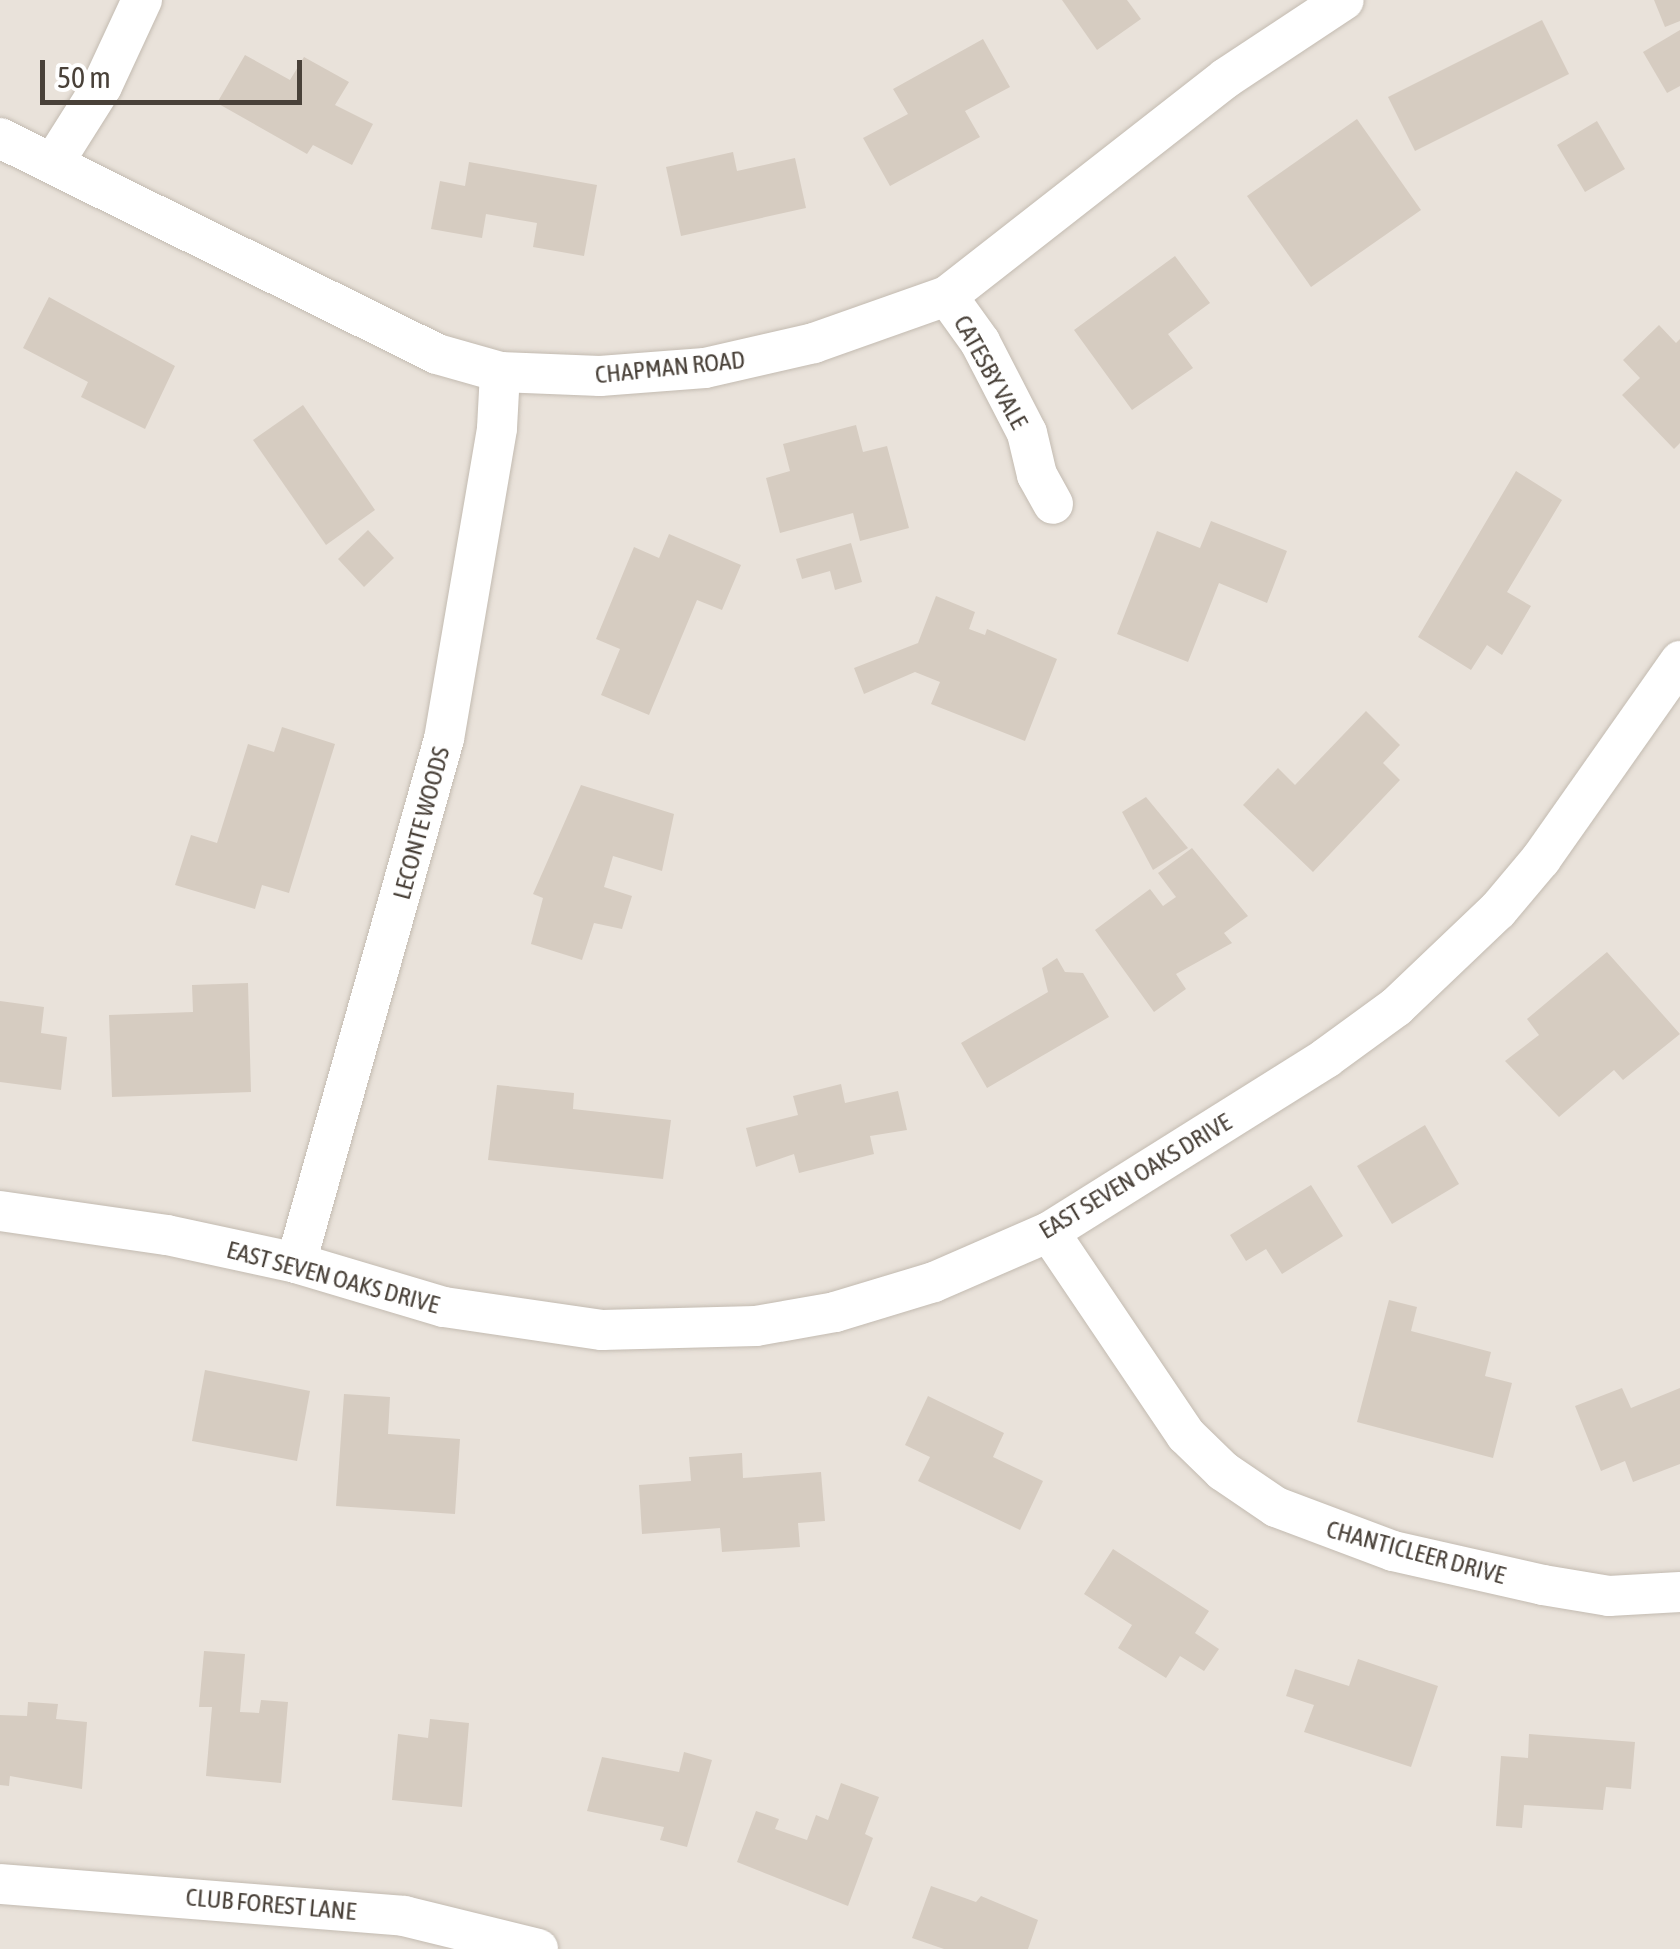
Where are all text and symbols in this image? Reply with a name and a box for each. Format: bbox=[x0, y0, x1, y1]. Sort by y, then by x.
scale bar bbox=[45, 40, 308, 102]
text: 50 m bbox=[57, 60, 111, 94]
street label: CATESBY VALE bbox=[947, 310, 1035, 434]
street label: CHAPMAN ROAD bbox=[594, 344, 746, 390]
street label: LECONTE WOODS bbox=[386, 743, 456, 903]
street label: EAST SEVEN OAKS DRIVE bbox=[1033, 1107, 1237, 1245]
street label: EAST SEVEN OAKS DRIVE bbox=[223, 1234, 443, 1320]
street label: CHANTICLEER DRIVE bbox=[1323, 1514, 1509, 1590]
street label: CLUB FOREST LANE bbox=[185, 1882, 357, 1926]

